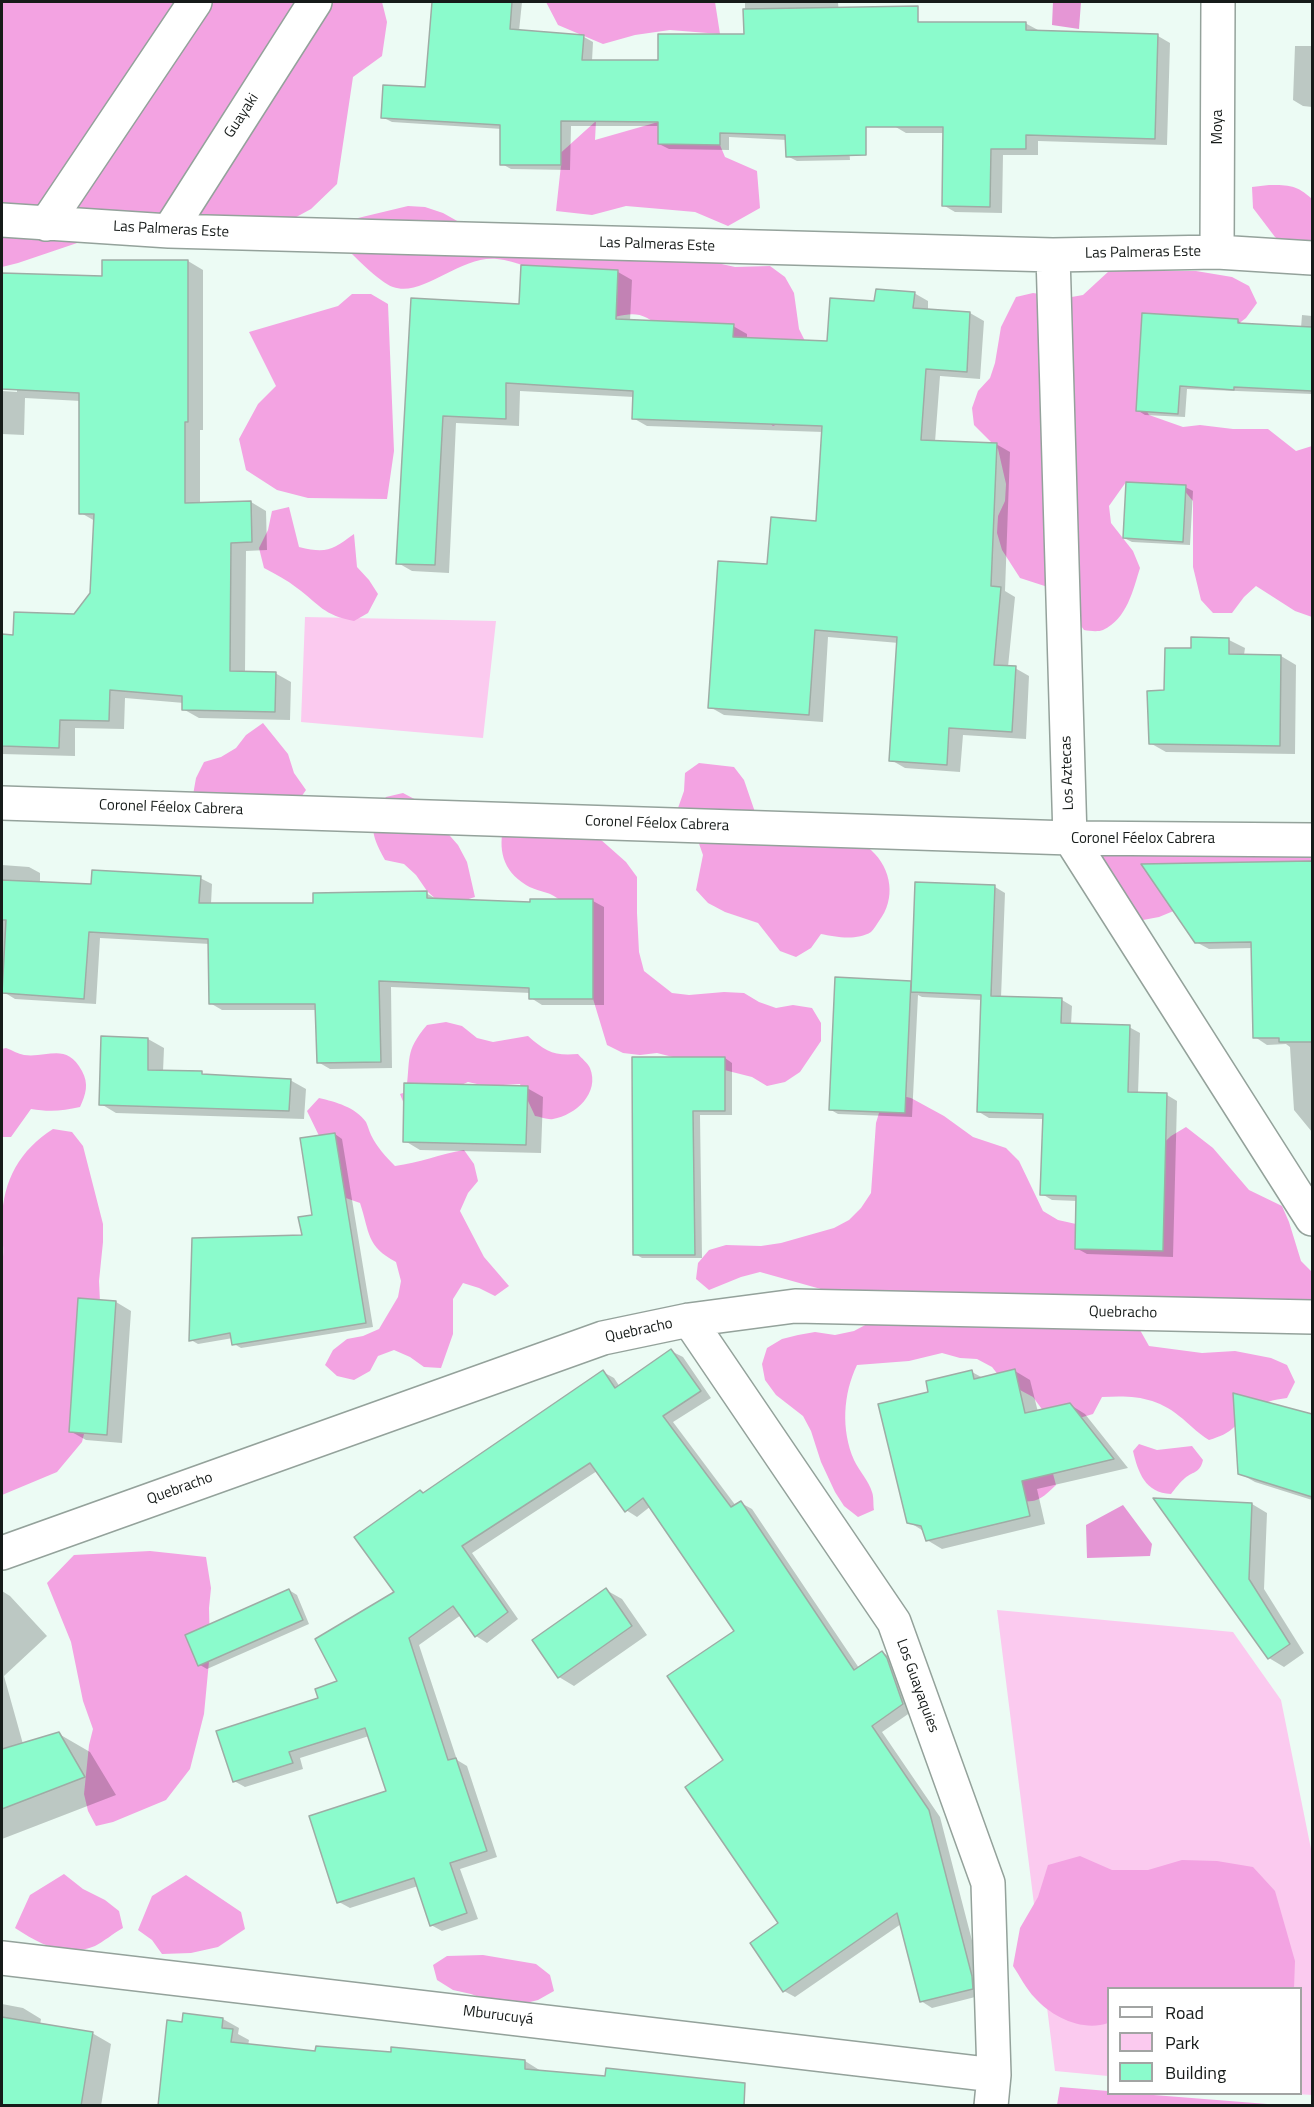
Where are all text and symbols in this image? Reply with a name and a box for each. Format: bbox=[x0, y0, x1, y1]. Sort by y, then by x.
street label: Guayaki bbox=[221, 90, 263, 142]
street label: Moya bbox=[1209, 110, 1227, 144]
street label: Las Palmeras Este bbox=[113, 218, 229, 242]
street label: Las Palmeras Este bbox=[599, 234, 715, 256]
street label: Las Palmeras Este bbox=[1085, 243, 1201, 263]
street label: Los Aztecas bbox=[1058, 735, 1078, 811]
street label: Coronel Féelox Cabrera bbox=[99, 796, 243, 820]
street label: Coronel Féelox Cabrera bbox=[585, 812, 729, 836]
street label: Coronel Féelox Cabrera bbox=[1071, 830, 1215, 848]
street label: Quebracho bbox=[1089, 1303, 1157, 1323]
street label: Quebracho bbox=[604, 1315, 674, 1347]
street label: Quebracho bbox=[145, 1469, 215, 1509]
street label: Los Guayaquies bbox=[892, 1637, 942, 1735]
legend bbox=[1107, 1987, 1302, 2095]
text: Road bbox=[1165, 1999, 1204, 2026]
street label: Mburucuyá bbox=[462, 2003, 534, 2029]
text: Park bbox=[1165, 2029, 1199, 2056]
text: Building bbox=[1165, 2059, 1226, 2086]

